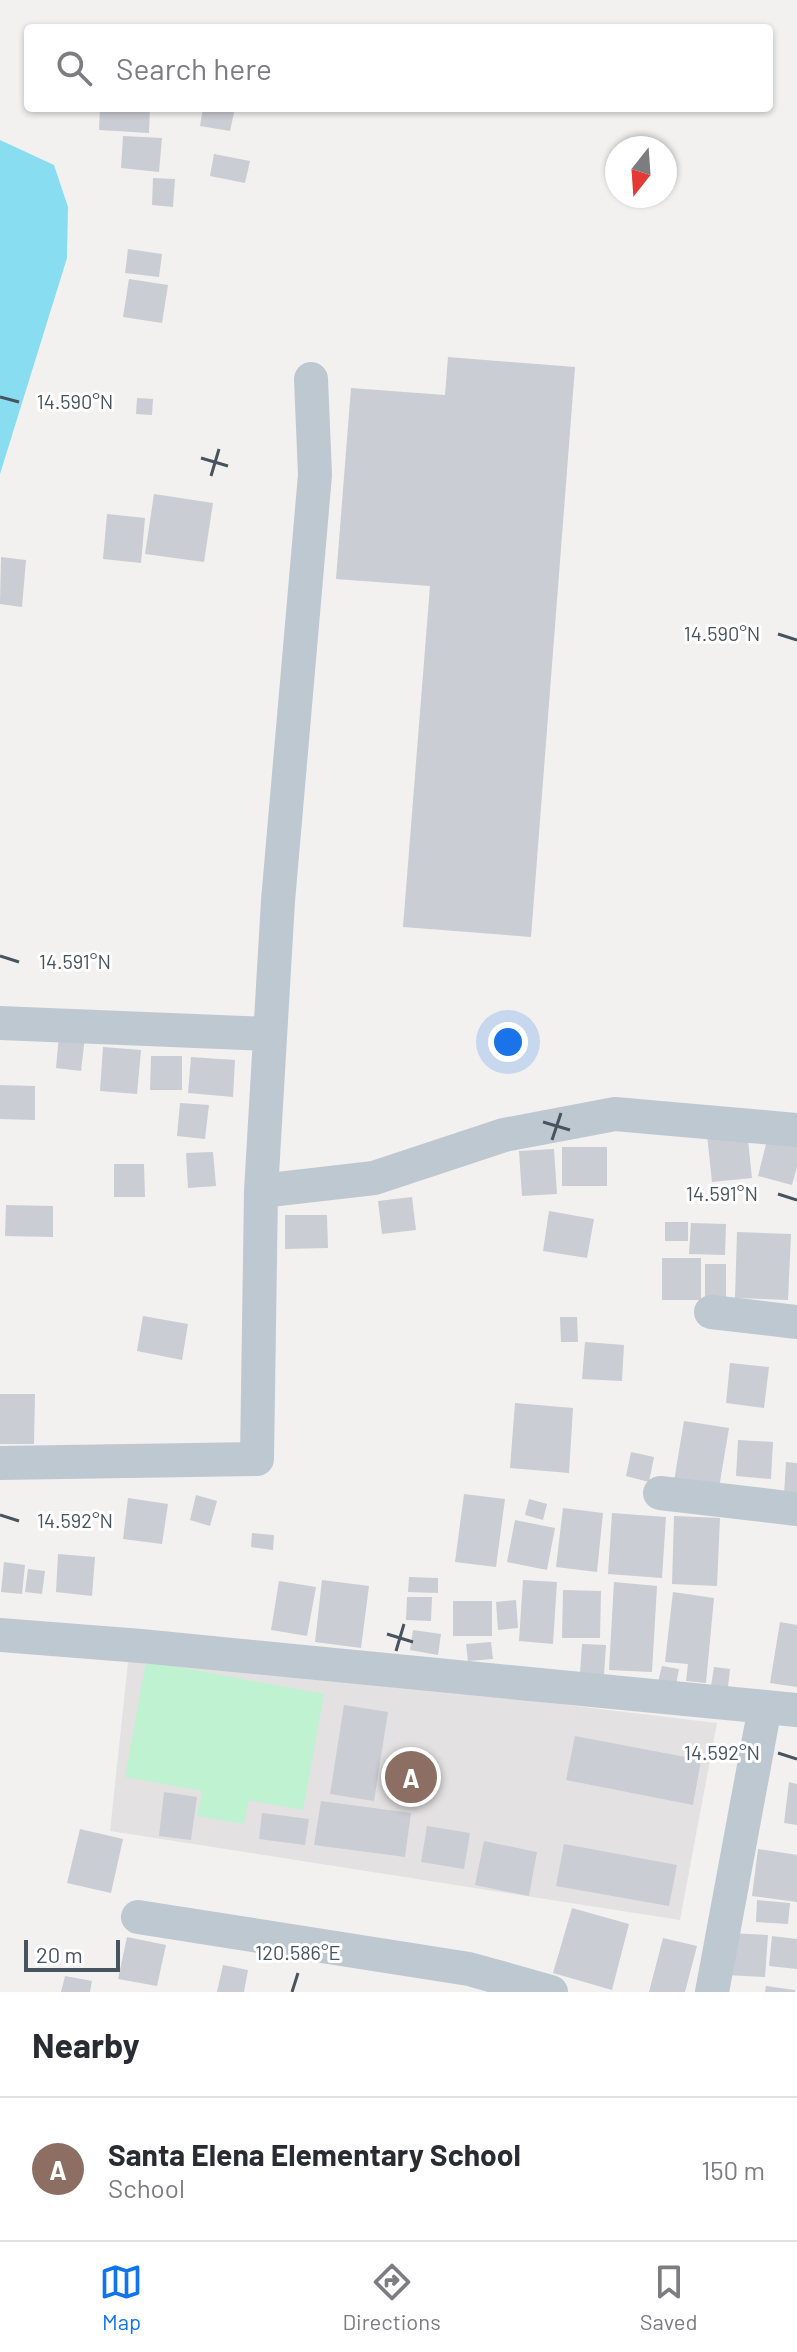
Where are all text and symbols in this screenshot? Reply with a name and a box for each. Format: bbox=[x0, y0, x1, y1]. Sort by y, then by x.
search box bbox=[24, 24, 773, 112]
icon: search bbox=[52, 46, 96, 90]
text: Search here bbox=[116, 50, 272, 86]
north arrow bbox=[605, 136, 677, 208]
text: 14.590°N bbox=[37, 389, 113, 413]
text: 14.590°N bbox=[684, 621, 760, 645]
text: 14.591°N bbox=[39, 949, 111, 973]
your location bbox=[488, 1022, 528, 1062]
text: 14.591°N bbox=[686, 1181, 758, 1205]
text: 14.592°N bbox=[37, 1508, 113, 1532]
text: 14.592°N bbox=[684, 1740, 760, 1764]
pin: A bbox=[385, 1747, 437, 1807]
scale bar bbox=[24, 1936, 120, 1972]
text: 120.586°E bbox=[255, 1940, 341, 1964]
text: 20 m bbox=[36, 1941, 83, 1967]
text: Nearby bbox=[32, 2024, 140, 2065]
text: Santa Elena Elementary School bbox=[108, 2136, 521, 2172]
text: A bbox=[49, 2154, 67, 2185]
text: 150 m bbox=[701, 2154, 765, 2185]
text: School bbox=[108, 2172, 185, 2203]
tab: Map bbox=[99, 2260, 143, 2334]
tab: Directions bbox=[342, 2260, 441, 2334]
tab: Saved bbox=[640, 2260, 697, 2334]

